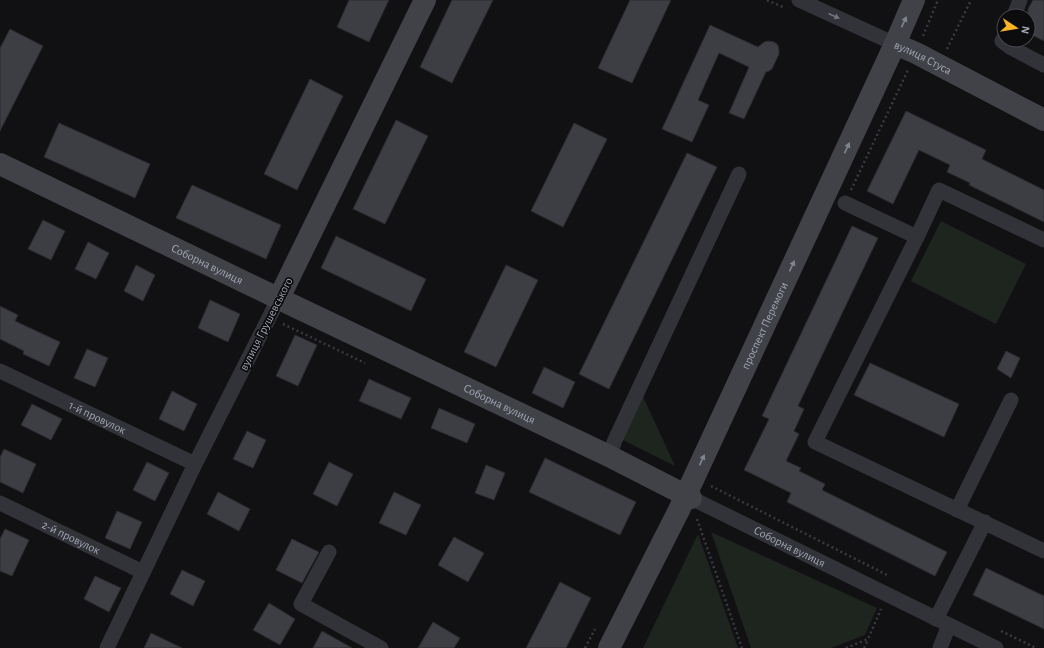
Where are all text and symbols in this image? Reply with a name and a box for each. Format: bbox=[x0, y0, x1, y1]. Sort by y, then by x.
north arrow bbox=[996, 8, 1036, 48]
one-way arrow bbox=[829, 13, 840, 19]
one-way arrow bbox=[901, 16, 907, 28]
text: N bbox=[1019, 25, 1031, 35]
street label: вулиця Стуса bbox=[893, 38, 954, 77]
one-way arrow bbox=[844, 142, 850, 153]
street label: Соборна вулиця bbox=[169, 242, 245, 286]
one-way arrow bbox=[789, 260, 795, 271]
street label: вулиця Грушевського bbox=[237, 275, 296, 373]
street label: проспект Перемоги bbox=[739, 280, 790, 371]
street label: Соборна вулиця bbox=[462, 382, 537, 426]
street label: 1-й провулок bbox=[67, 399, 128, 436]
one-way arrow bbox=[699, 454, 705, 466]
street label: 2-й провулок bbox=[40, 518, 103, 557]
street label: Соборна вулиця bbox=[752, 524, 827, 569]

